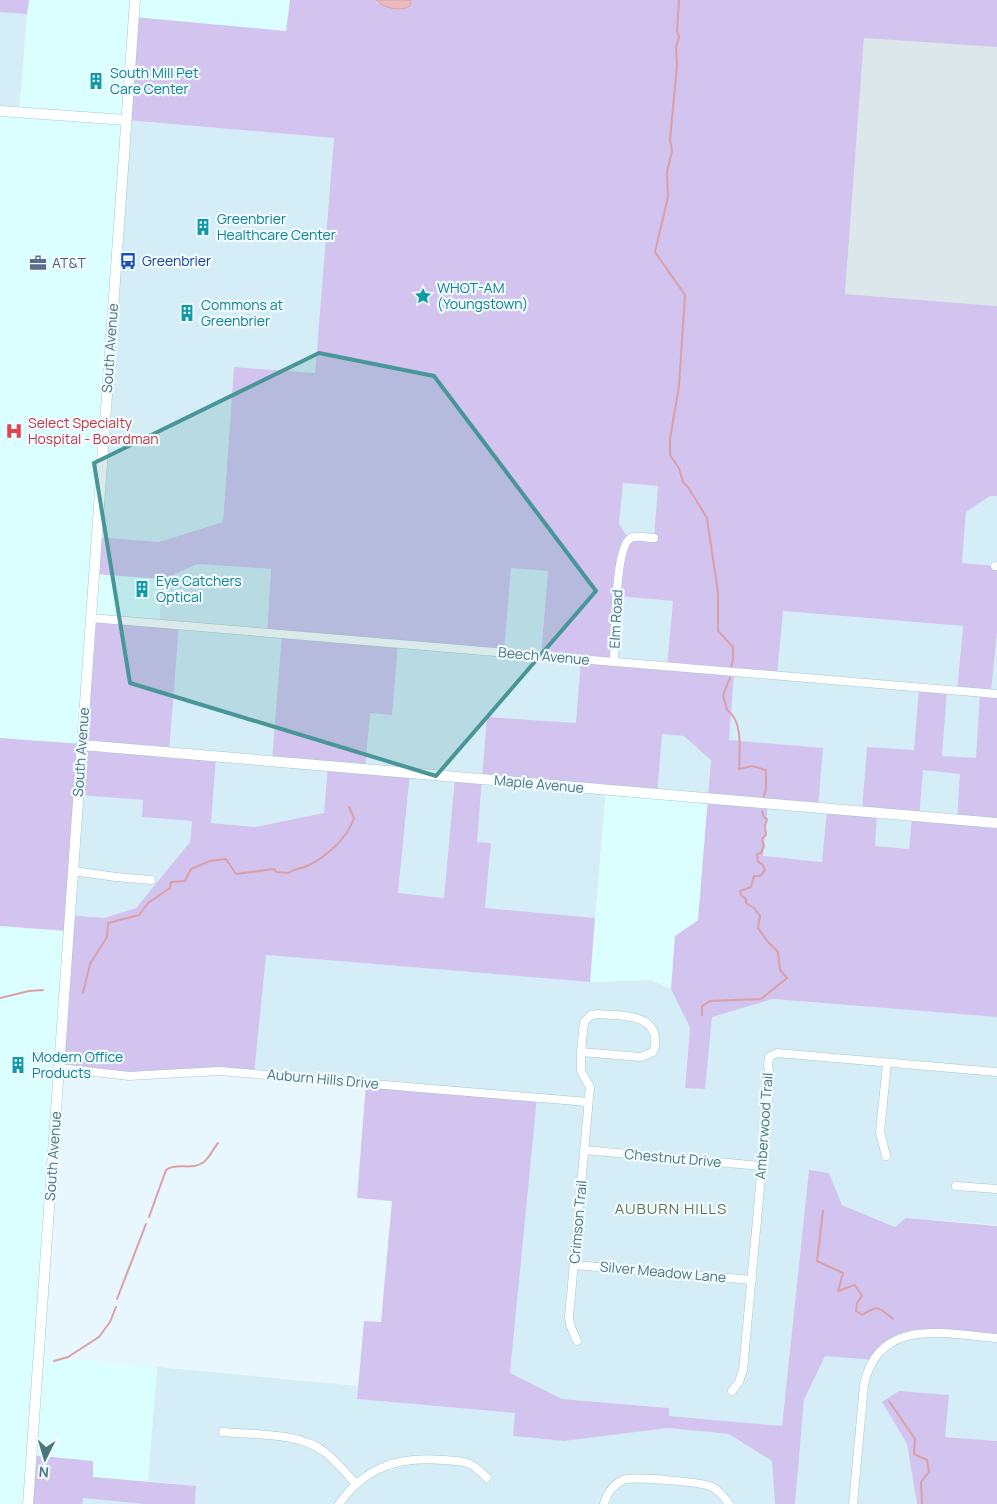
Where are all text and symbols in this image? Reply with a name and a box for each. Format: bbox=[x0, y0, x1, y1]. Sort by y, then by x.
place label: South Mill Pet Care Center bbox=[110, 63, 199, 98]
building icon: South Mill Pet Care Center bbox=[86, 71, 106, 91]
place label: Greenbrier Healthcare Center bbox=[217, 209, 336, 244]
building icon: Greenbrier Healthcare Center bbox=[193, 217, 213, 237]
bus stop icon: Greenbrier bbox=[118, 251, 138, 271]
place label: Greenbrier bbox=[142, 251, 211, 270]
office icon: AT&T bbox=[28, 253, 48, 273]
place label: AT&T bbox=[52, 253, 87, 272]
place label: WHOT-AM (Youngstown) bbox=[437, 278, 528, 313]
place icon: WHOT-AM (Youngstown) bbox=[413, 286, 433, 306]
place label: Commons at Greenbrier bbox=[201, 295, 284, 330]
street label: South Avenue bbox=[97, 302, 122, 393]
building icon: Commons at Greenbrier bbox=[177, 303, 197, 323]
place label: Select Specialty Hospital - Boardman bbox=[28, 413, 159, 448]
hospital icon: Select Specialty Hospital - Boardman bbox=[4, 421, 24, 441]
place label: Eye Catchers Optical bbox=[156, 571, 242, 606]
building icon: Eye Catchers Optical bbox=[132, 579, 152, 599]
street label: Elm Road bbox=[604, 589, 627, 649]
street label: Beech Avenue bbox=[498, 642, 591, 669]
street label: South Avenue bbox=[68, 706, 93, 797]
street label: Maple Avenue bbox=[493, 770, 585, 797]
place label: Modern Office Products bbox=[32, 1047, 123, 1082]
building icon: Modern Office Products bbox=[8, 1055, 28, 1075]
street label: Auburn Hills Drive bbox=[266, 1064, 380, 1093]
street label: Amberwood Trail bbox=[750, 1072, 777, 1180]
street label: South Avenue bbox=[40, 1110, 65, 1201]
street label: Chestnut Drive bbox=[624, 1144, 722, 1171]
street label: Crimson Trail bbox=[564, 1179, 591, 1264]
district label: AUBURN HILLS bbox=[615, 1198, 727, 1219]
street label: Silver Meadow Lane bbox=[599, 1257, 727, 1286]
north arrow bbox=[20, 1434, 70, 1484]
text: N bbox=[38, 1463, 50, 1482]

